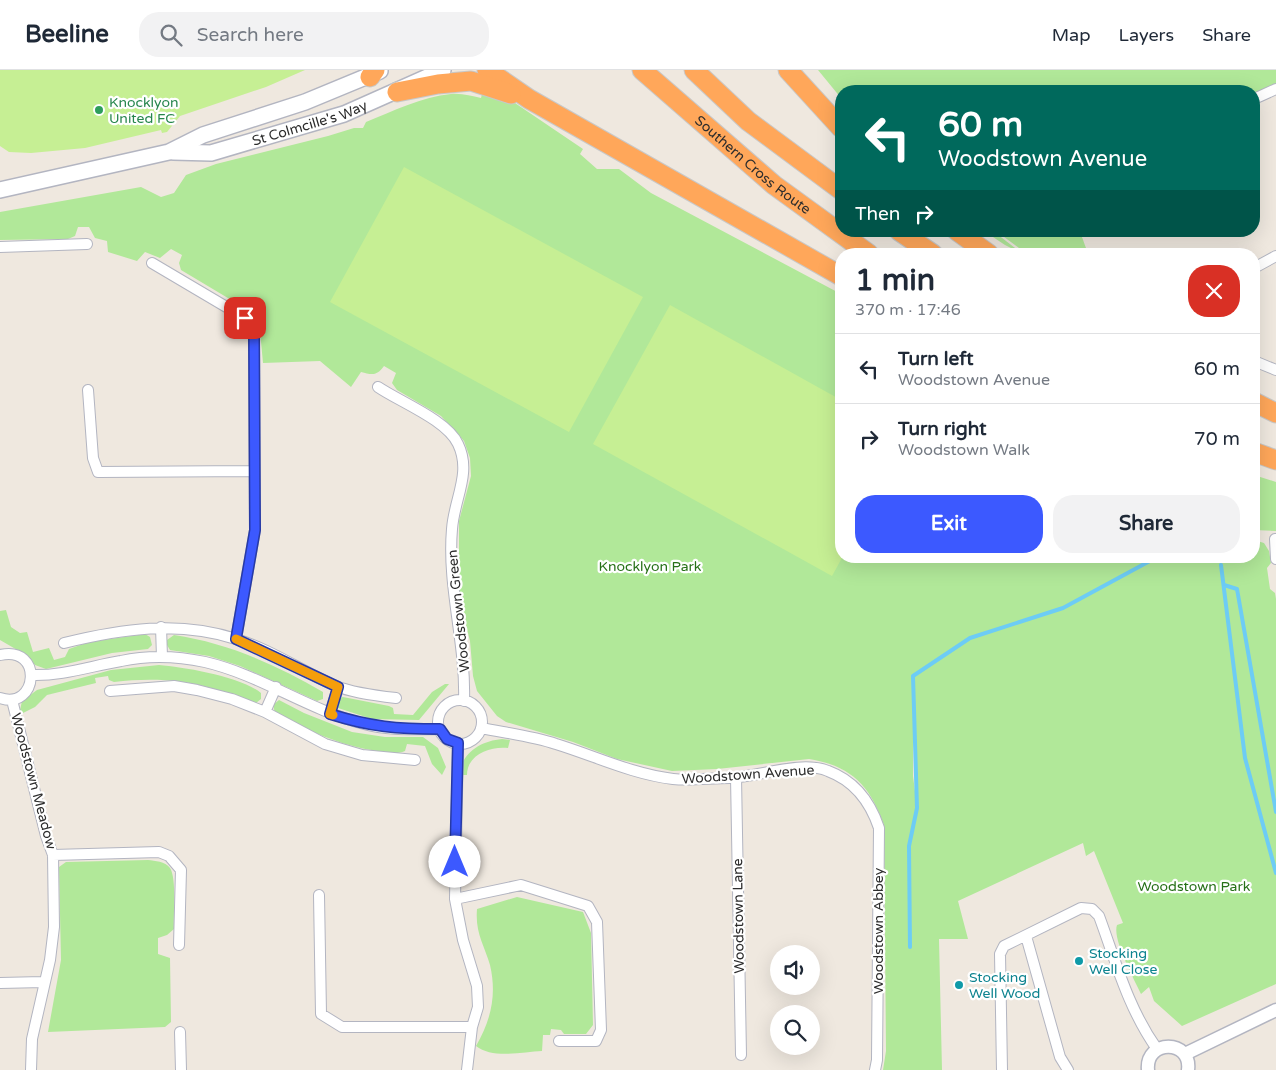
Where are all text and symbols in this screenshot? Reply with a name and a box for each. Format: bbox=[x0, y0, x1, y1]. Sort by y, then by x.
search box bbox=[139, 12, 489, 57]
text: Beeline bbox=[25, 20, 109, 49]
icon: search bbox=[157, 21, 185, 49]
text: Search here bbox=[197, 24, 304, 46]
text: Map bbox=[1052, 24, 1091, 46]
text: Layers bbox=[1119, 24, 1174, 46]
text: Share bbox=[1202, 24, 1251, 46]
place label: Knocklyon United FC bbox=[109, 94, 178, 127]
street label: St Colmcille's Way bbox=[250, 97, 370, 150]
marker: Knocklyon United FC bbox=[93, 104, 105, 116]
text: 60 m bbox=[938, 104, 1023, 146]
icon: left bbox=[855, 105, 920, 170]
street label: Southern Cross Route bbox=[691, 112, 814, 218]
text: Woodstown Avenue bbox=[938, 146, 1147, 172]
icon: right bbox=[910, 200, 938, 228]
text: Then bbox=[855, 203, 900, 225]
text: 1 min bbox=[855, 262, 935, 299]
button: close bbox=[1188, 265, 1240, 317]
pin bbox=[224, 297, 266, 339]
text: 370 m · 17:46 bbox=[855, 300, 961, 320]
icon: arrive bbox=[231, 304, 259, 332]
text: Turn left bbox=[898, 348, 974, 370]
icon: left bbox=[855, 355, 883, 383]
text: 60 m bbox=[1194, 358, 1240, 380]
text: Woodstown Avenue bbox=[898, 370, 1050, 390]
text: Turn right bbox=[898, 418, 986, 440]
icon: right bbox=[855, 425, 883, 453]
text: 70 m bbox=[1194, 428, 1240, 450]
text: Woodstown Walk bbox=[898, 440, 1030, 460]
button: Exit bbox=[855, 495, 1043, 553]
button: Share bbox=[1053, 495, 1240, 553]
street label: Woodstown Green bbox=[444, 549, 473, 673]
park label: Knocklyon Park bbox=[599, 558, 702, 575]
street label: Woodstown Meadow bbox=[7, 711, 60, 851]
street label: Woodstown Avenue bbox=[681, 761, 815, 788]
position arrow bbox=[428, 835, 480, 887]
street label: Woodstown Lane bbox=[729, 858, 748, 974]
street label: Woodstown Abbey bbox=[870, 867, 887, 994]
park label: Woodstown Park bbox=[1138, 878, 1251, 895]
map controls bbox=[770, 945, 820, 1055]
button: sound bbox=[770, 945, 820, 995]
place label: Stocking Well Close bbox=[1089, 945, 1158, 978]
marker: Stocking Well Close bbox=[1073, 955, 1085, 967]
place label: Stocking Well Wood bbox=[969, 969, 1040, 1002]
marker: Stocking Well Wood bbox=[953, 979, 965, 991]
button: search bbox=[770, 1005, 820, 1055]

